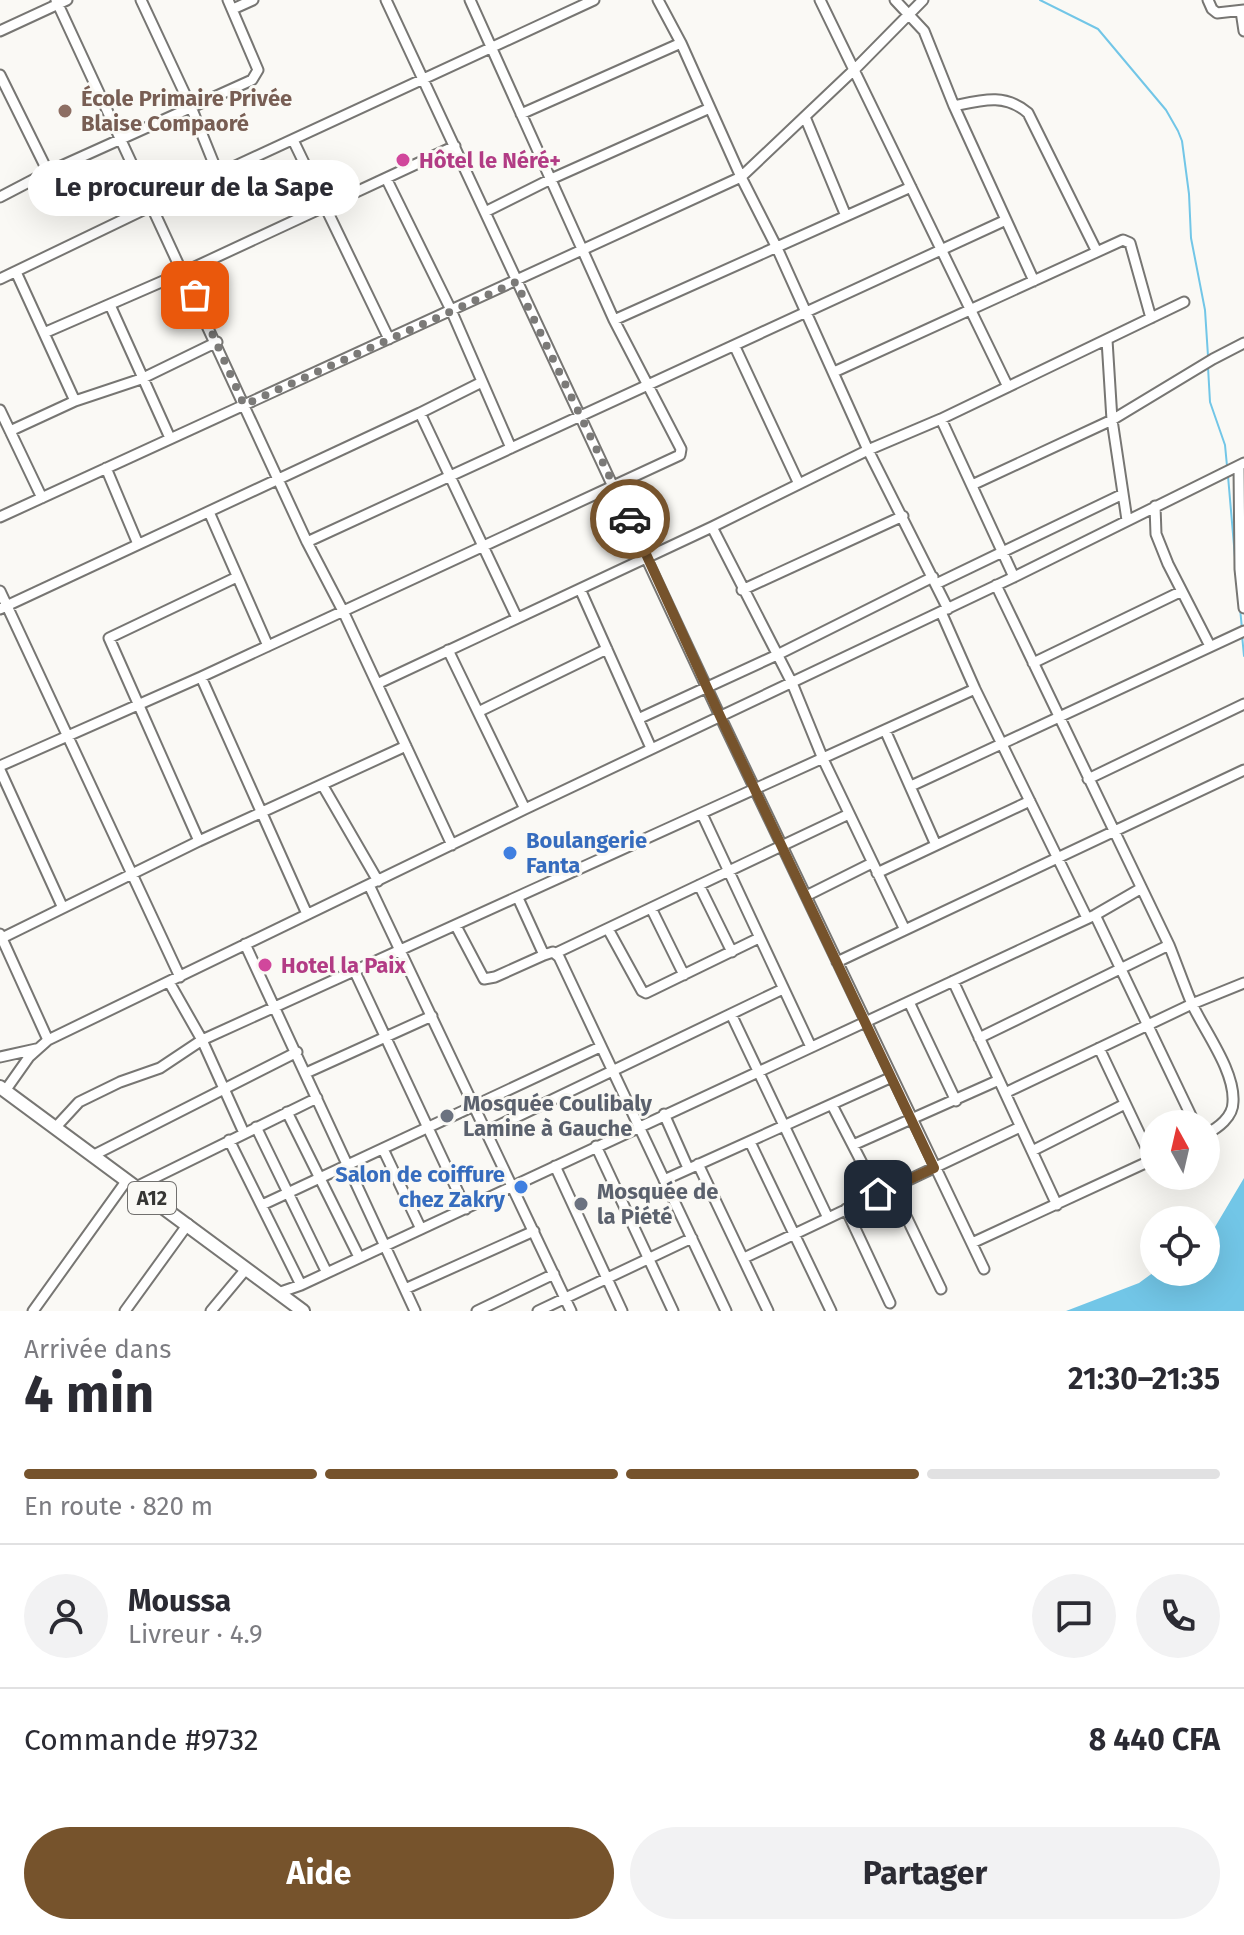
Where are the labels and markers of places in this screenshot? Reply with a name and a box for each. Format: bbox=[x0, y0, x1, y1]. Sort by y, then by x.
place label: École Primaire Privée Blaise Compaoré bbox=[81, 85, 292, 137]
marker: École Primaire Privée Blaise Compaoré bbox=[56, 102, 74, 120]
place label: Hôtel le Néré+ bbox=[419, 147, 561, 174]
marker: Hôtel le Néré+ bbox=[394, 151, 412, 169]
callout: Le procureur de la Sape bbox=[29, 159, 361, 215]
pin bbox=[161, 261, 229, 329]
place label: Boulangerie Fanta bbox=[526, 827, 647, 879]
marker: Boulangerie Fanta bbox=[501, 844, 519, 862]
place label: Hotel la Paix bbox=[281, 952, 406, 979]
marker: Hotel la Paix bbox=[256, 956, 274, 974]
place label: Mosquée Coulibaly Lamine à Gauche bbox=[463, 1090, 652, 1142]
marker: Mosquée Coulibaly Lamine à Gauche bbox=[438, 1107, 456, 1125]
pin bbox=[844, 1160, 912, 1228]
place label: Salon de coiffure chez Zakry bbox=[335, 1161, 506, 1213]
marker: Salon de coiffure chez Zakry bbox=[512, 1178, 530, 1196]
place label: Mosquée de la Piété bbox=[597, 1178, 718, 1230]
marker: Mosquée de la Piété bbox=[572, 1195, 590, 1213]

